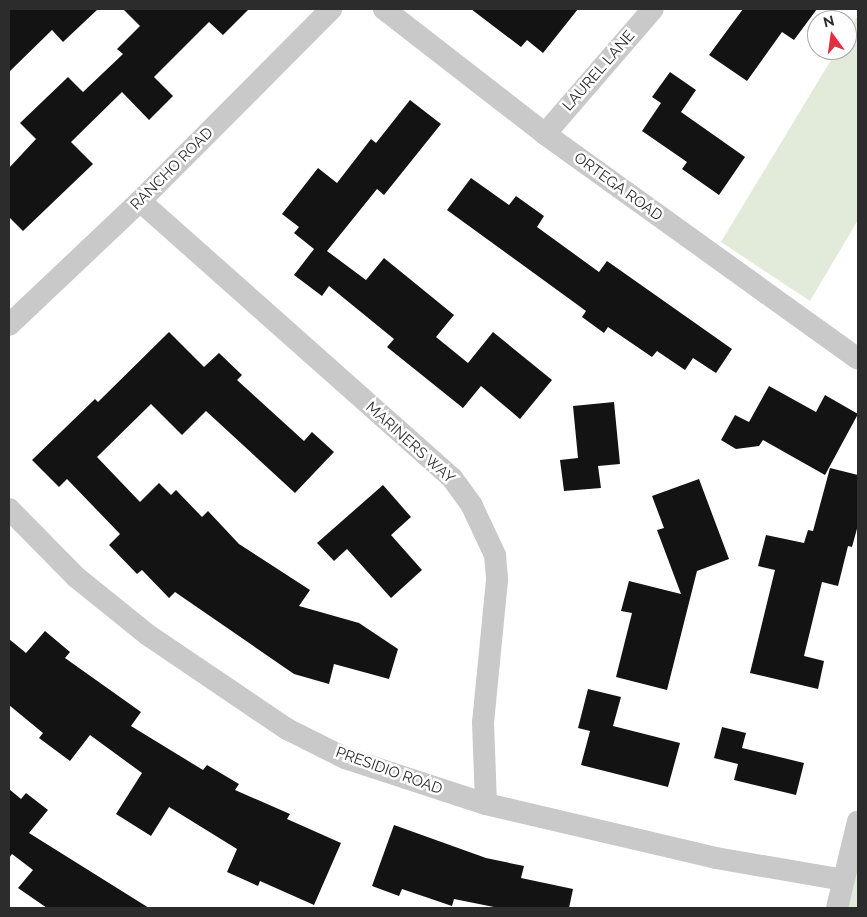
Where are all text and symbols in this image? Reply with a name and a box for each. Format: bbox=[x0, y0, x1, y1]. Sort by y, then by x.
north arrow bbox=[807, 10, 857, 60]
text: N bbox=[821, 12, 836, 30]
street label: LAUREL LANE bbox=[559, 27, 639, 115]
street label: RANCHO ROAD bbox=[127, 124, 217, 214]
street label: ORTEGA ROAD bbox=[570, 149, 666, 225]
street label: MARINERS WAY bbox=[362, 398, 458, 488]
street label: PRESIDIO ROAD bbox=[333, 743, 445, 799]

